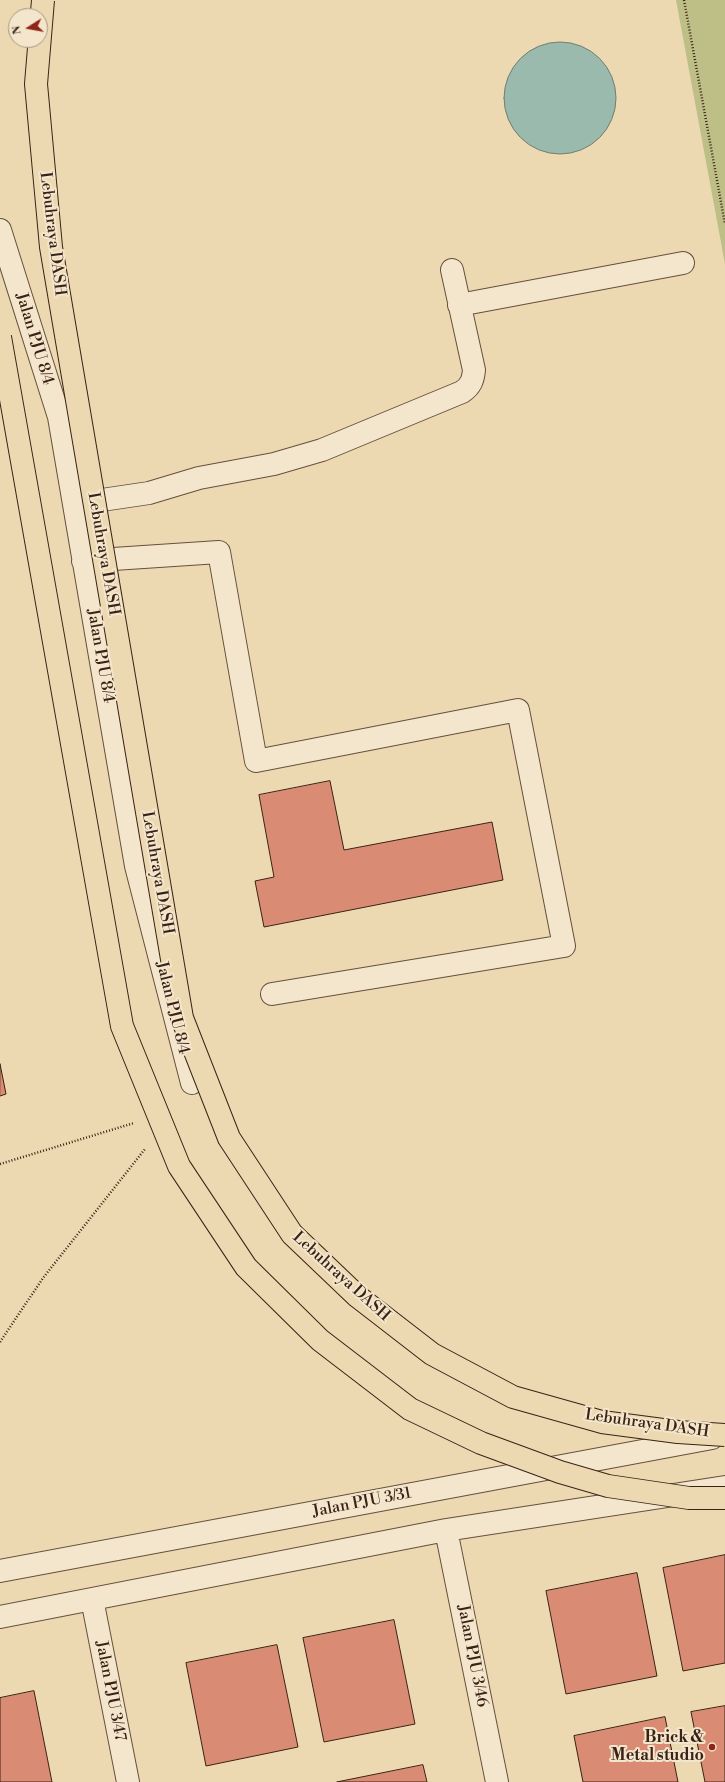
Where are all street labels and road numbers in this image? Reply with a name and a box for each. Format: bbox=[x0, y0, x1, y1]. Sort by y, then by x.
street label: Lebuhraya DASH bbox=[35, 171, 69, 297]
street label: Jalan PJU 8/4 bbox=[11, 291, 57, 387]
street label: Lebuhraya DASH bbox=[83, 491, 123, 617]
street label: Jalan PJU 8/4 bbox=[82, 607, 118, 705]
street label: Lebuhraya DASH bbox=[137, 810, 177, 936]
street label: Jalan PJU 8/4 bbox=[151, 959, 193, 1057]
street label: Lebuhraya DASH bbox=[288, 1228, 394, 1326]
street label: Lebuhraya DASH bbox=[584, 1406, 710, 1442]
street label: Jalan PJU 3/31 bbox=[311, 1484, 413, 1522]
street label: Jalan PJU 3/46 bbox=[453, 1603, 491, 1709]
street label: Jalan PJU 3/47 bbox=[91, 1639, 129, 1743]

